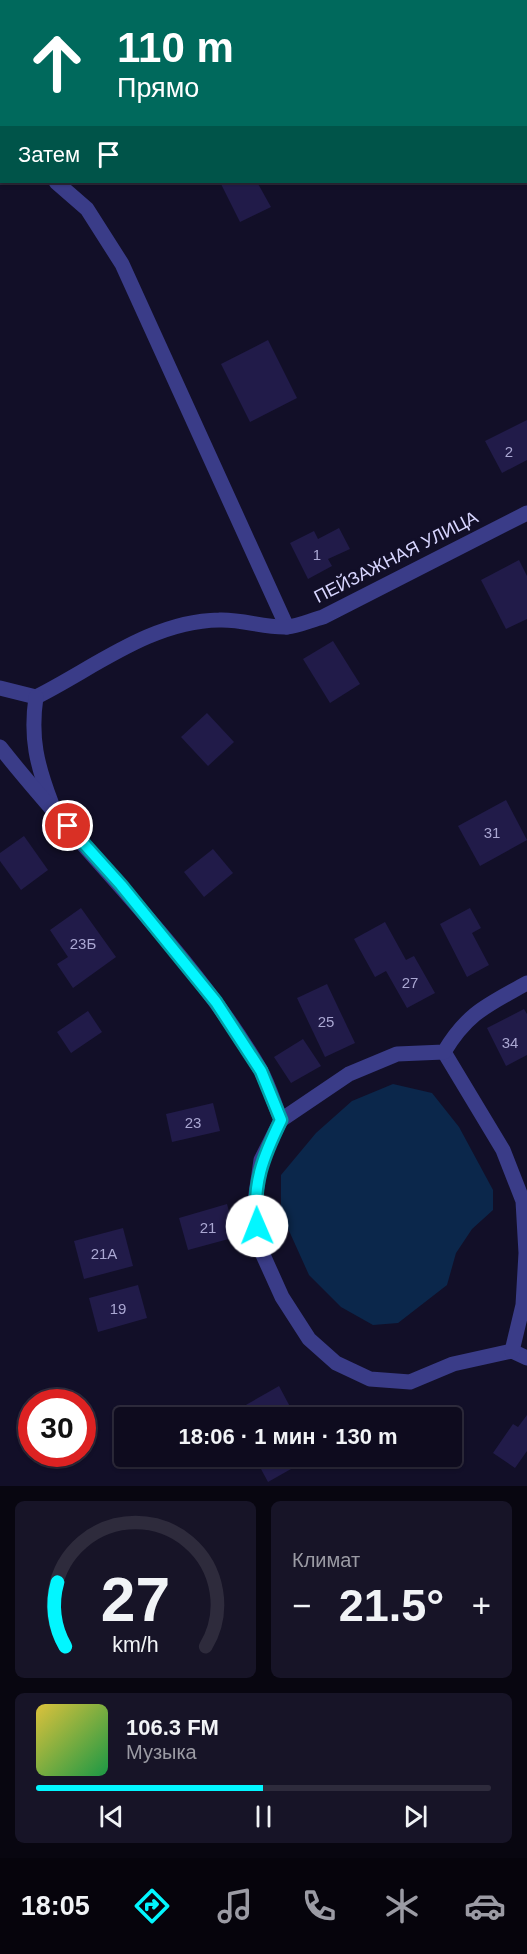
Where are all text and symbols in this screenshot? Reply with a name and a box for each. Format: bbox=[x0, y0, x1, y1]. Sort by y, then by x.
icon: ahead bbox=[18, 24, 96, 102]
text: 110 m bbox=[117, 24, 234, 71]
text: Прямо bbox=[117, 73, 199, 103]
icon: arrive bbox=[92, 138, 125, 171]
text: Затем bbox=[18, 142, 80, 167]
house number: 2 bbox=[505, 443, 513, 460]
street label: ПЕЙЗАЖНАЯ УЛИЦА bbox=[310, 506, 481, 607]
house number: 1 bbox=[313, 546, 321, 563]
pin bbox=[42, 800, 93, 851]
icon: arrive bbox=[51, 809, 84, 842]
house number: 31 bbox=[484, 824, 500, 841]
house number: 23Б bbox=[70, 935, 96, 952]
house number: 27 bbox=[402, 974, 418, 991]
house number: 25 bbox=[318, 1013, 334, 1030]
house number: 34 bbox=[502, 1034, 518, 1051]
house number: 23 bbox=[185, 1114, 201, 1131]
position arrow bbox=[225, 1194, 289, 1258]
house number: 21 bbox=[200, 1219, 216, 1236]
house number: 21А bbox=[91, 1245, 117, 1262]
house number: 19 bbox=[110, 1300, 126, 1317]
speed limit sign: 30 bbox=[18, 1389, 96, 1467]
text: 18:06 · 1 мин · 130 m bbox=[178, 1424, 398, 1449]
text: Климат bbox=[292, 1549, 360, 1571]
text: 27 bbox=[101, 1565, 170, 1634]
text: 21.5° bbox=[339, 1580, 444, 1631]
text: − bbox=[292, 1587, 311, 1624]
text: + bbox=[472, 1587, 491, 1624]
text: km/h bbox=[112, 1633, 159, 1657]
text: 106.3 FM bbox=[126, 1715, 219, 1740]
text: Музыка bbox=[126, 1741, 197, 1763]
icon: previous bbox=[95, 1800, 128, 1833]
icon: pause bbox=[247, 1800, 280, 1833]
icon: next bbox=[399, 1800, 432, 1833]
icon: directions bbox=[131, 1885, 173, 1927]
icon: music bbox=[214, 1885, 256, 1927]
icon: phone bbox=[298, 1885, 340, 1927]
icon: climate bbox=[381, 1885, 423, 1927]
icon: car bbox=[464, 1885, 506, 1927]
text: 18:05 bbox=[21, 1891, 90, 1921]

